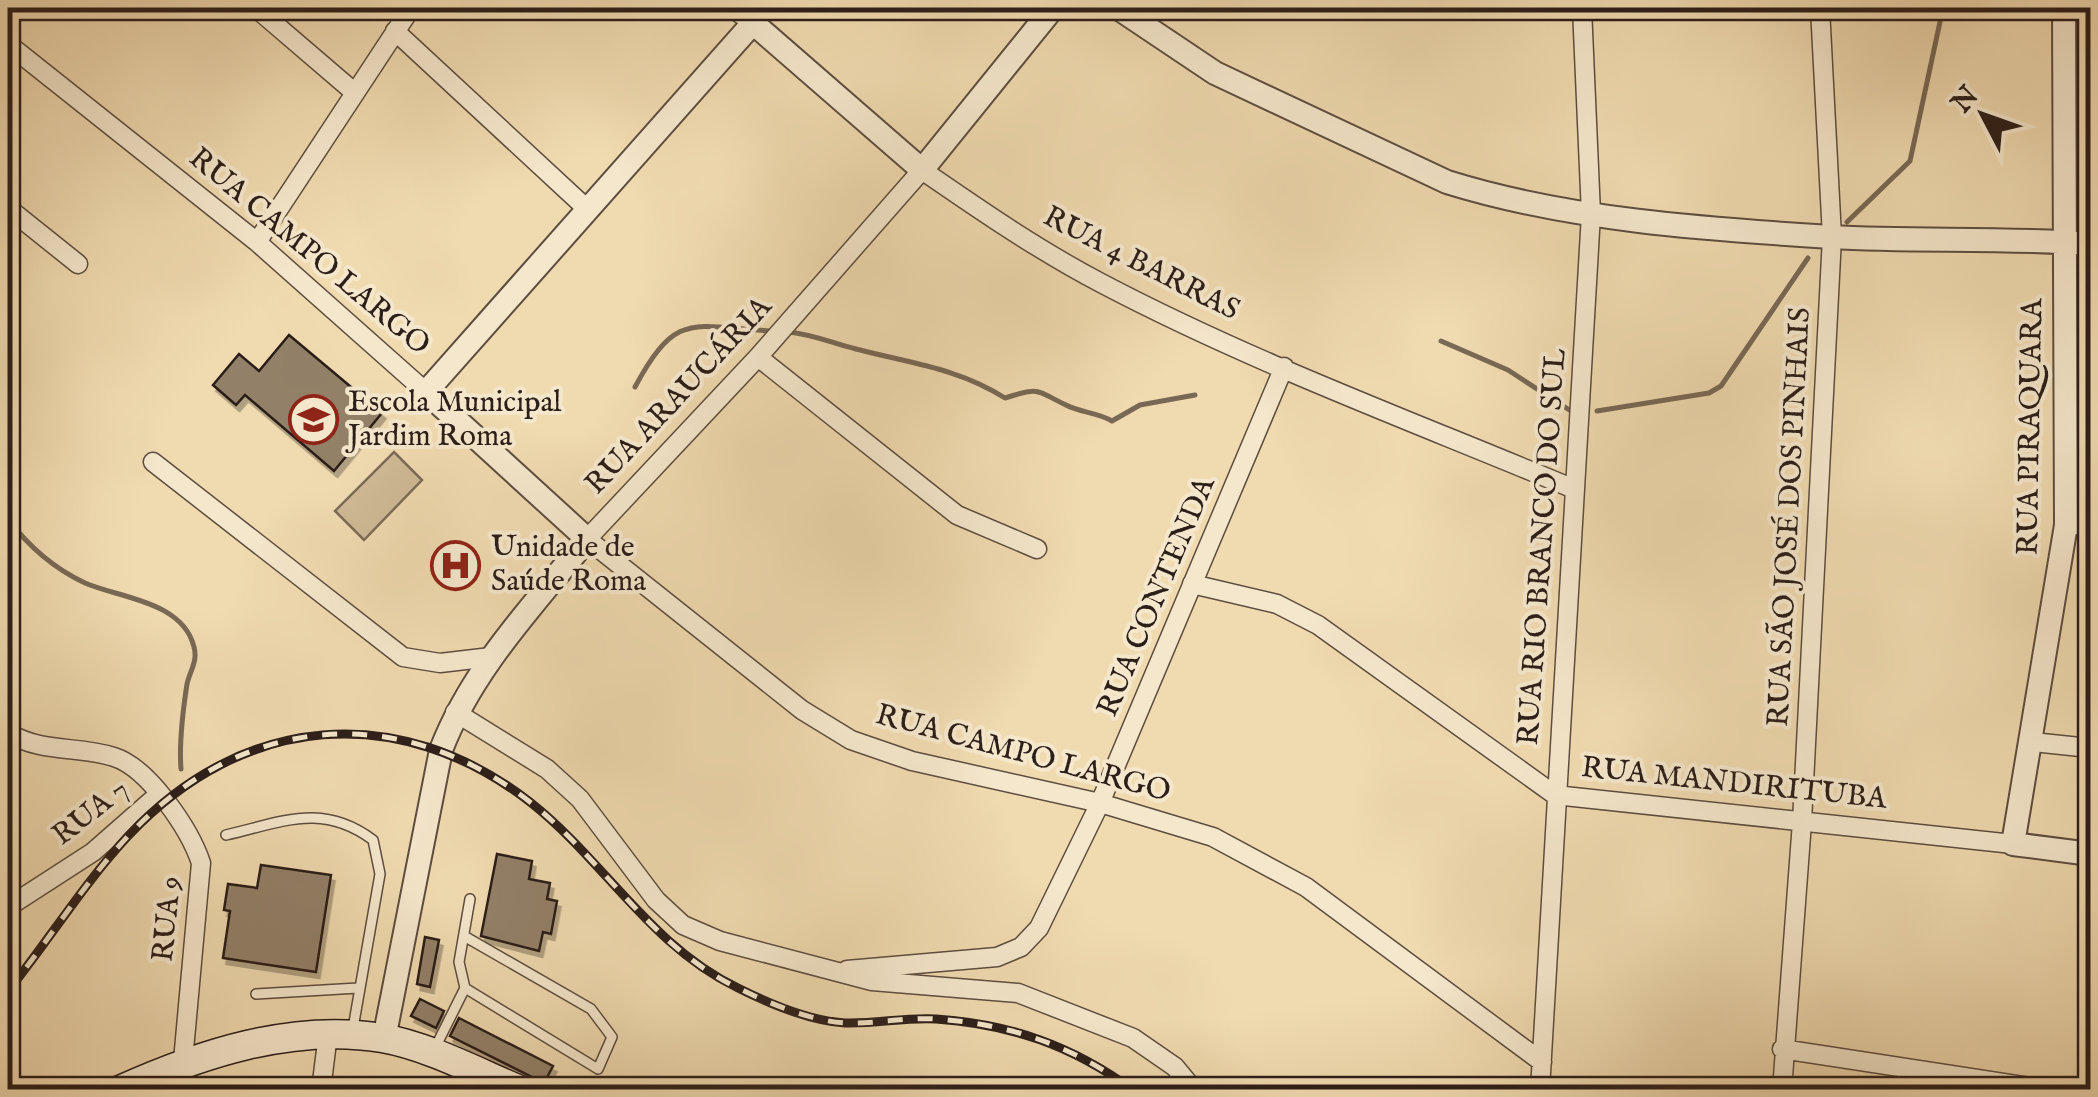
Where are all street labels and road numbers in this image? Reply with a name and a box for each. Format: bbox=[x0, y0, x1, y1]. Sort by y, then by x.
street label: RUA CAMPO LARGO bbox=[181, 140, 437, 364]
street label: RUA 4 BARRAS bbox=[1037, 198, 1245, 330]
street label: RUA ARAUCÁRIA bbox=[577, 288, 781, 503]
street label: RUA PIRAQUARA bbox=[2010, 298, 2052, 556]
street label: RUA SÃO JOSÉ DOS PINHAIS bbox=[1759, 306, 1820, 728]
street label: RUA RIO BRANCO DO SUL bbox=[1510, 347, 1576, 747]
street label: RUA CONTENDA bbox=[1089, 471, 1225, 723]
street label: RUA CAMPO LARGO bbox=[871, 696, 1175, 812]
street label: RUA MANDIRITUBA bbox=[1579, 749, 1889, 819]
street label: RUA 7 bbox=[45, 771, 137, 855]
street label: RUA 9 bbox=[145, 874, 191, 964]

